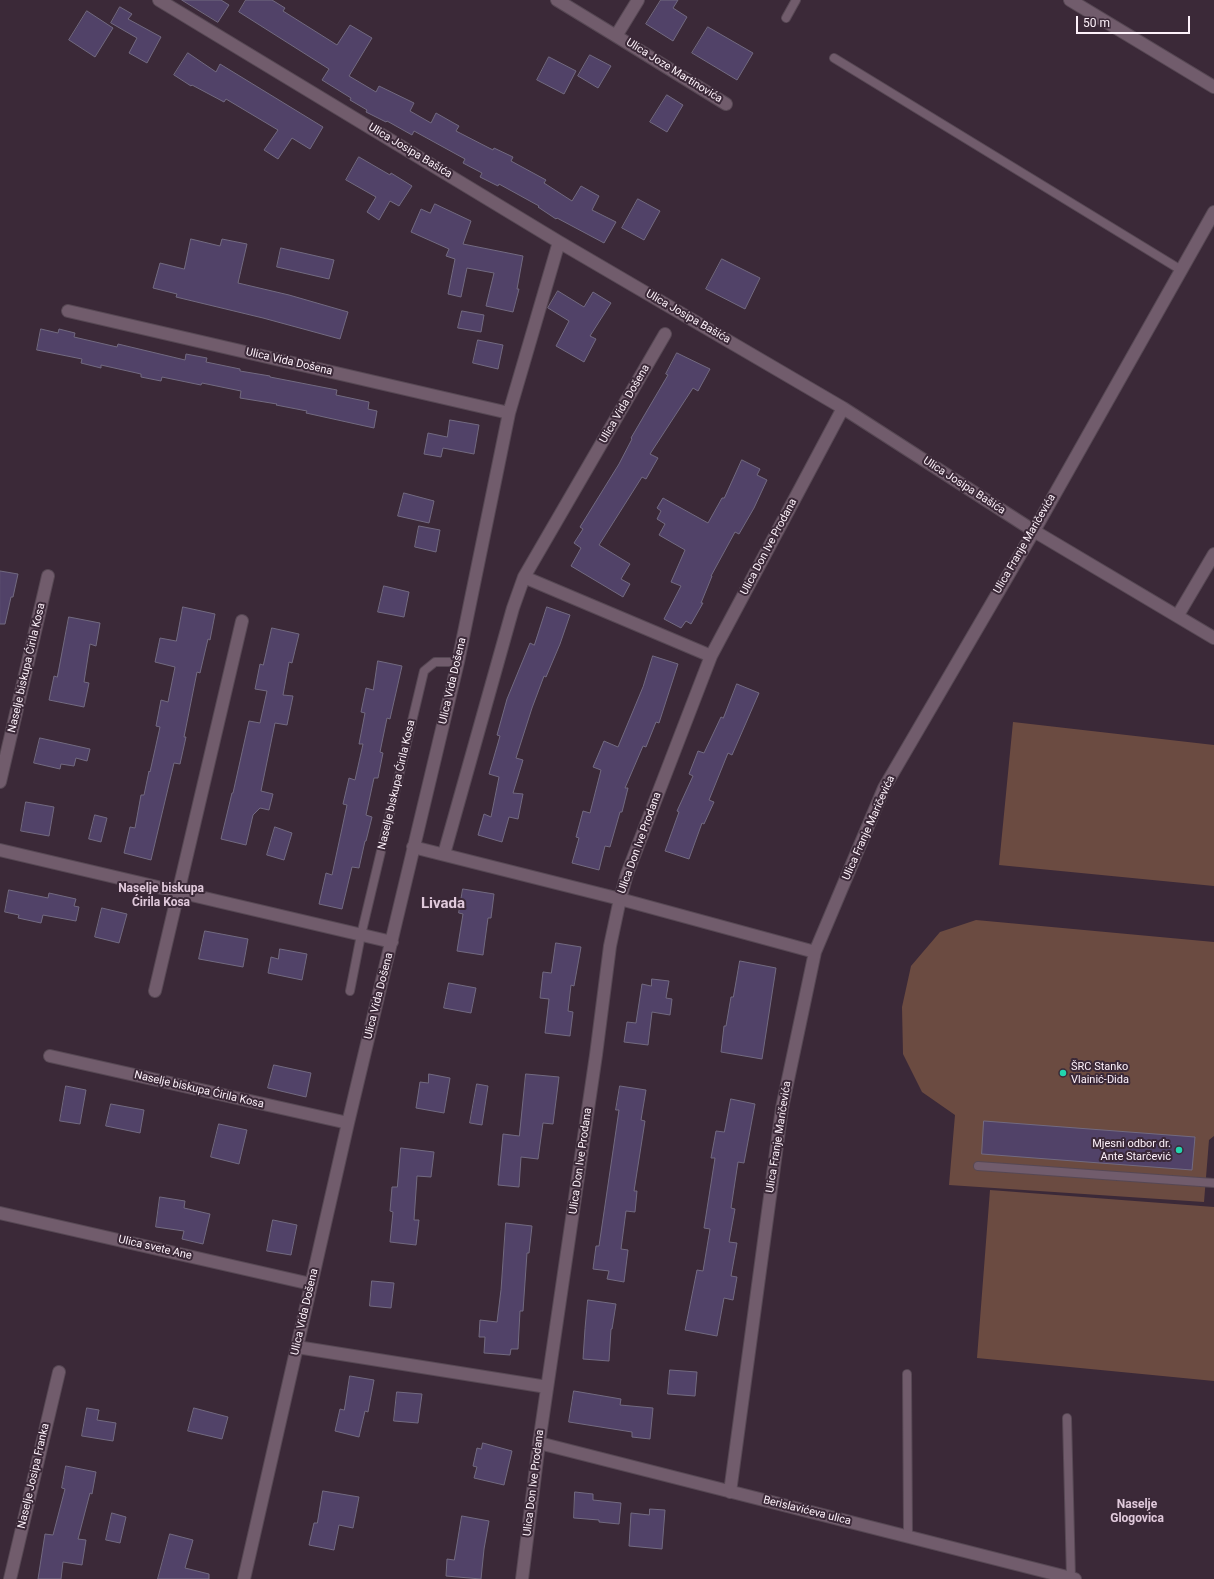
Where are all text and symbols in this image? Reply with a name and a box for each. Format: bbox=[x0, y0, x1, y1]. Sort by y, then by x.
scale bar bbox=[1078, 8, 1192, 34]
text: 50 m bbox=[1083, 16, 1110, 30]
street label: Ulica Joze Martinovića bbox=[623, 36, 725, 106]
street label: Ulica Josipa Bašića bbox=[366, 121, 454, 181]
street label: Ulica Josipa Bašića bbox=[643, 287, 733, 347]
street label: Ulica Vida Došena bbox=[244, 346, 334, 378]
street label: Ulica Vida Došena bbox=[597, 362, 653, 446]
street label: Ulica Josipa Bašića bbox=[920, 454, 1008, 518]
street label: Ulica Franje Maričevića bbox=[991, 492, 1059, 596]
street label: Ulica Don Ive Prodana bbox=[738, 497, 800, 597]
street label: Naselje biskupa Ćirila Kosa bbox=[6, 602, 48, 734]
street label: Ulica Vida Došena bbox=[437, 636, 469, 726]
street label: Naselje biskupa Ćirila Kosa bbox=[376, 719, 418, 851]
street label: Ulica Franje Maričevića bbox=[840, 774, 898, 882]
street label: Ulica Don Ive Prodana bbox=[615, 790, 665, 896]
district label: Naselje biskupa Ćirila Kosa bbox=[118, 882, 204, 910]
district label: Livada bbox=[421, 895, 465, 913]
street label: Ulica Vida Došena bbox=[362, 951, 396, 1041]
place label: ŠRC Stanko Vlainić-Dida bbox=[1071, 1060, 1129, 1086]
marker: ŠRC Stanko Vlainić-Dida bbox=[1058, 1068, 1068, 1078]
street label: Naselje biskupa Ćirila Kosa bbox=[133, 1069, 265, 1111]
street label: Ulica Franje Maričevića bbox=[764, 1080, 794, 1194]
street label: Ulica Don Ive Prodana bbox=[567, 1107, 595, 1215]
place label: Mjesni odbor dr. Ante Starčević bbox=[1092, 1137, 1171, 1163]
marker: Mjesni odbor dr. Ante Starčević bbox=[1174, 1145, 1184, 1155]
street label: Ulica svete Ane bbox=[117, 1233, 193, 1263]
street label: Ulica Vida Došena bbox=[289, 1267, 321, 1357]
street label: Naselje Josipa Franka bbox=[15, 1422, 53, 1530]
street label: Ulica Don Ive Prodana bbox=[521, 1429, 547, 1537]
street label: Berislavićeva ulica bbox=[762, 1494, 852, 1528]
district label: Naselje Glogovica bbox=[1110, 1498, 1164, 1526]

